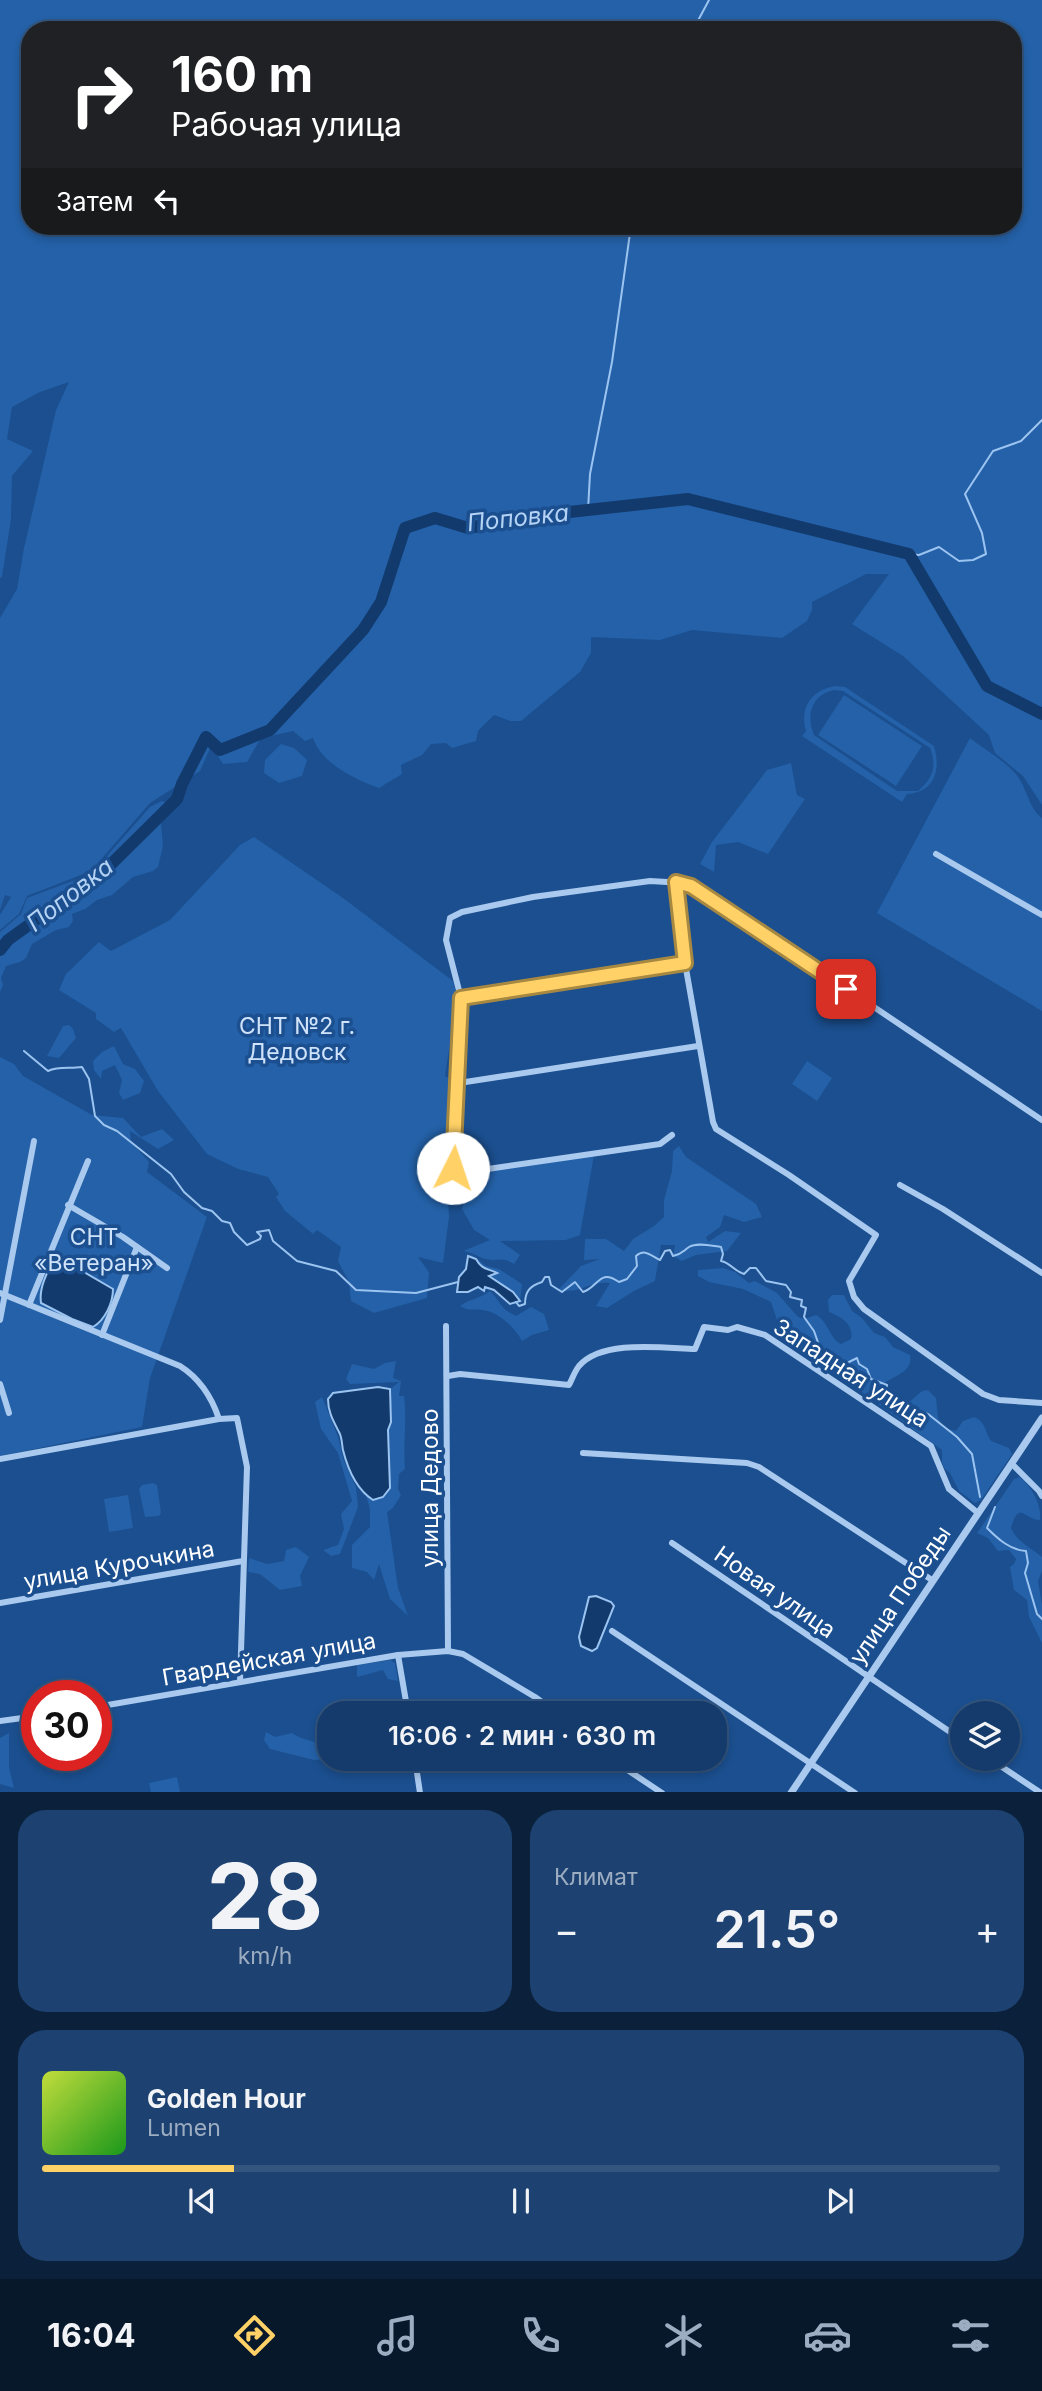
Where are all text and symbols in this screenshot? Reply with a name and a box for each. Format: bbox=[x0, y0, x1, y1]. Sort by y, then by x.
text: 160 m bbox=[171, 45, 313, 104]
icon: right bbox=[56, 49, 147, 140]
text: Рабочая улица bbox=[171, 105, 402, 144]
icon: left bbox=[148, 182, 186, 220]
text: Затем bbox=[56, 186, 134, 217]
water label: Поповка bbox=[466, 498, 570, 537]
water label: Поповка bbox=[21, 852, 119, 937]
pin bbox=[816, 959, 876, 1019]
icon: arrive bbox=[827, 970, 865, 1008]
park label: СНТ №2 г. Дедовск bbox=[239, 1012, 355, 1066]
position arrow bbox=[416, 1131, 490, 1205]
park label: СНТ «Ветеран» bbox=[34, 1223, 154, 1277]
street label: Западная улица bbox=[768, 1312, 934, 1434]
street label: улица Дедово bbox=[416, 1408, 444, 1568]
street label: улица Победы bbox=[843, 1520, 957, 1670]
street label: улица Курочкина bbox=[21, 1534, 217, 1596]
street label: Новая улица bbox=[709, 1540, 841, 1644]
street label: Гвардейская улица bbox=[160, 1626, 378, 1692]
speed limit sign: 30 bbox=[21, 1680, 112, 1771]
map controls bbox=[950, 1701, 1020, 1771]
button: layers bbox=[950, 1701, 1020, 1771]
text: 16:06 · 2 мин · 630 m bbox=[388, 1720, 656, 1751]
text: 28 bbox=[207, 1841, 323, 1951]
text: Климат bbox=[554, 1863, 638, 1891]
text: 21.5° bbox=[714, 1898, 840, 1961]
text: − bbox=[554, 1907, 579, 1953]
text: + bbox=[975, 1907, 1000, 1953]
text: km/h bbox=[238, 1942, 292, 1970]
text: Golden Hour bbox=[147, 2083, 306, 2114]
text: Lumen bbox=[147, 2114, 221, 2142]
icon: previous bbox=[183, 2182, 221, 2220]
icon: pause bbox=[502, 2182, 540, 2220]
icon: next bbox=[821, 2182, 859, 2220]
icon: directions bbox=[230, 2311, 279, 2360]
icon: music bbox=[373, 2311, 422, 2360]
icon: phone bbox=[516, 2311, 565, 2360]
icon: climate bbox=[659, 2311, 708, 2360]
icon: car bbox=[803, 2311, 852, 2360]
icon: filters bbox=[946, 2311, 995, 2360]
text: 16:04 bbox=[47, 2316, 136, 2355]

